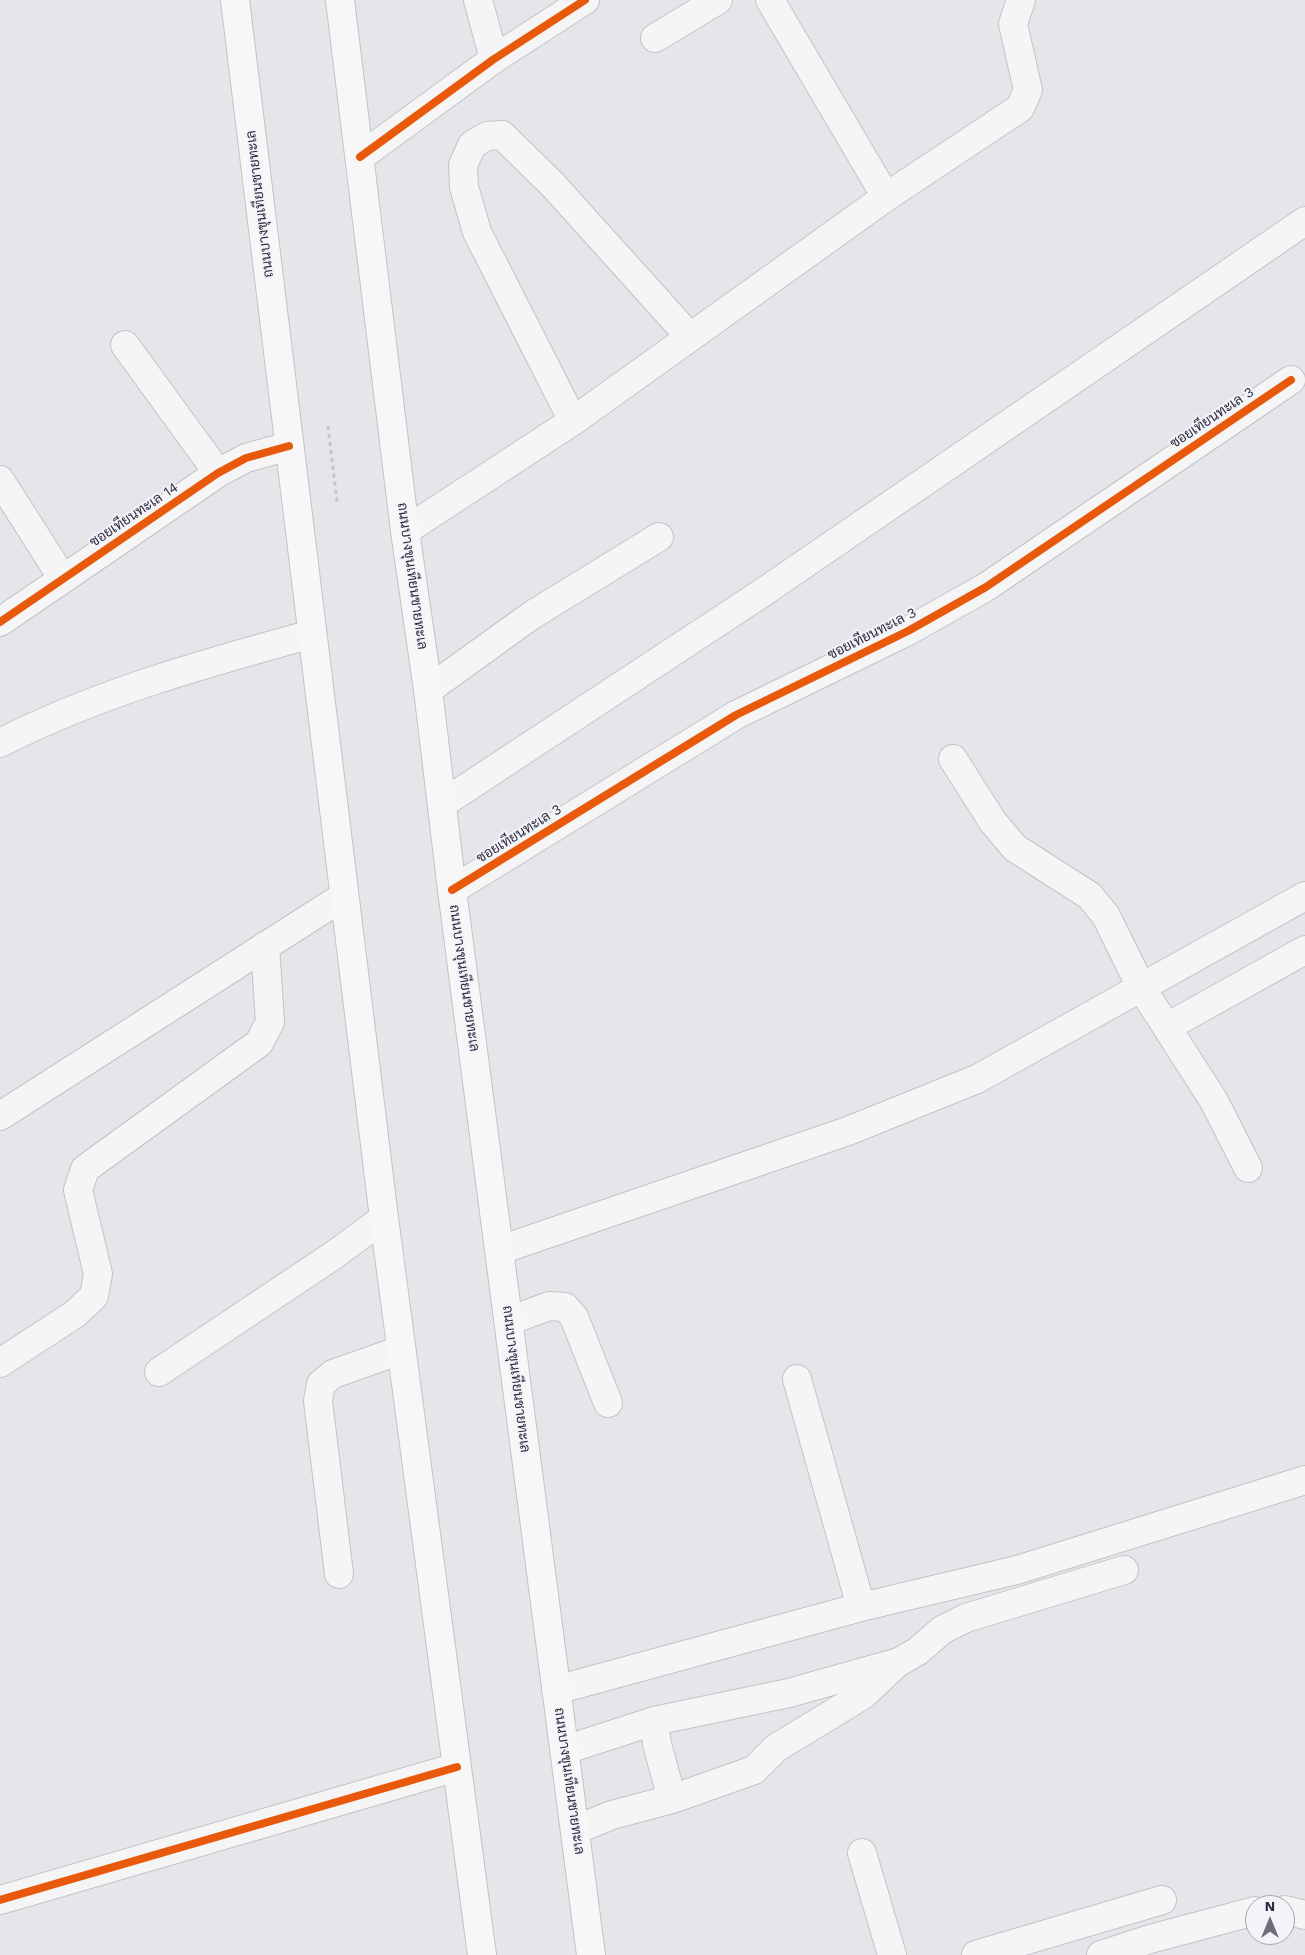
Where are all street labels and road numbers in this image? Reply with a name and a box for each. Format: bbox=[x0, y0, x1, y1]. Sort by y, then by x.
street label: ถนนบางขุนเทียนชายทะเล bbox=[243, 129, 277, 279]
street label: ซอยเทียนทะเล 3 bbox=[1167, 384, 1257, 452]
street label: ซอยเทียนทะเล 14 bbox=[87, 479, 181, 551]
street label: ถนนบางขุนเทียนชายทะเล bbox=[393, 501, 431, 651]
street label: ซอยเทียนทะเล 3 bbox=[825, 604, 919, 664]
street label: ซอยเทียนทะเล 3 bbox=[473, 801, 565, 867]
street label: ถนนบางขุนเทียนชายทะเล bbox=[445, 903, 483, 1053]
street label: ถนนบางขุนเทียนชายทะเล bbox=[499, 1304, 533, 1454]
street label: ถนนบางขุนเทียนชายทะเล bbox=[550, 1706, 588, 1856]

